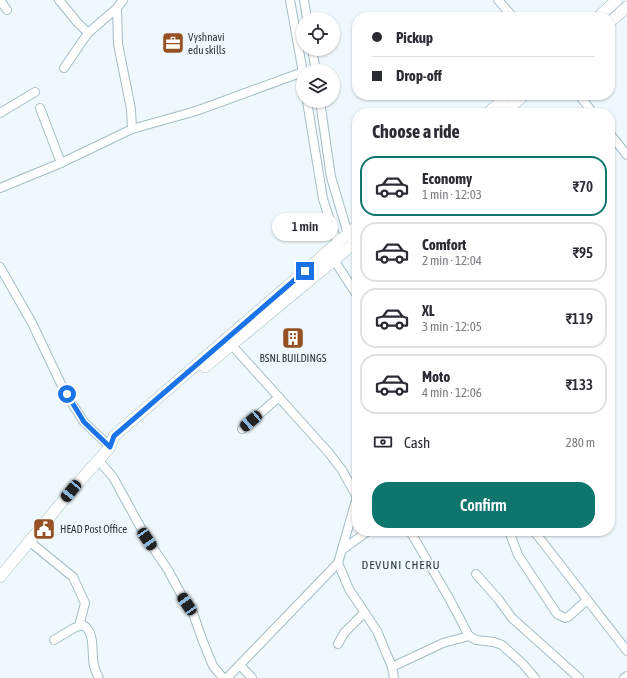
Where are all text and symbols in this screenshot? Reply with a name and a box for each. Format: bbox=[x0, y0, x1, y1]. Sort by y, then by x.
map controls bbox=[296, 12, 340, 108]
button: locate bbox=[296, 12, 340, 56]
text: Pickup bbox=[396, 29, 433, 46]
office icon: Vyshnavi edu skills bbox=[160, 30, 186, 56]
place label: Vyshnavi edu skills bbox=[188, 31, 226, 56]
button: layers bbox=[296, 64, 340, 108]
text: Drop-off bbox=[396, 67, 442, 84]
text: Choose a ride bbox=[372, 121, 460, 142]
icon: car bbox=[374, 168, 410, 204]
text: Economy bbox=[422, 170, 472, 187]
text: ₹70 bbox=[572, 178, 593, 195]
text: 1 min · 12:03 bbox=[422, 187, 482, 202]
callout: 1 min bbox=[272, 213, 338, 241]
text: 1 min bbox=[292, 219, 318, 234]
icon: car bbox=[374, 234, 410, 270]
text: Comfort bbox=[422, 236, 466, 253]
text: ₹95 bbox=[572, 244, 593, 261]
text: 2 min · 12:04 bbox=[422, 253, 482, 268]
route end bbox=[296, 262, 314, 280]
icon: car bbox=[374, 300, 410, 336]
text: XL bbox=[422, 302, 435, 319]
text: ₹119 bbox=[565, 310, 593, 327]
text: 3 min · 12:05 bbox=[422, 319, 482, 334]
building icon: BSNL BUILDINGS bbox=[280, 325, 306, 351]
place label: BSNL BUILDINGS bbox=[260, 352, 327, 364]
icon: car bbox=[374, 366, 410, 402]
text: Moto bbox=[422, 368, 450, 385]
text: ₹133 bbox=[565, 376, 593, 393]
route start bbox=[58, 385, 76, 403]
text: 4 min · 12:06 bbox=[422, 385, 482, 400]
car bbox=[238, 409, 264, 433]
icon: cash bbox=[372, 431, 394, 453]
text: Cash bbox=[404, 434, 430, 451]
text: 280 m bbox=[566, 435, 595, 450]
car bbox=[59, 478, 83, 504]
button: Confirm bbox=[372, 482, 595, 528]
public building icon: HEAD Post Office bbox=[31, 516, 57, 542]
place label: HEAD Post Office bbox=[60, 523, 127, 535]
car bbox=[135, 526, 159, 552]
district label: DEVUNI CHERU bbox=[361, 558, 441, 572]
car bbox=[175, 591, 199, 617]

